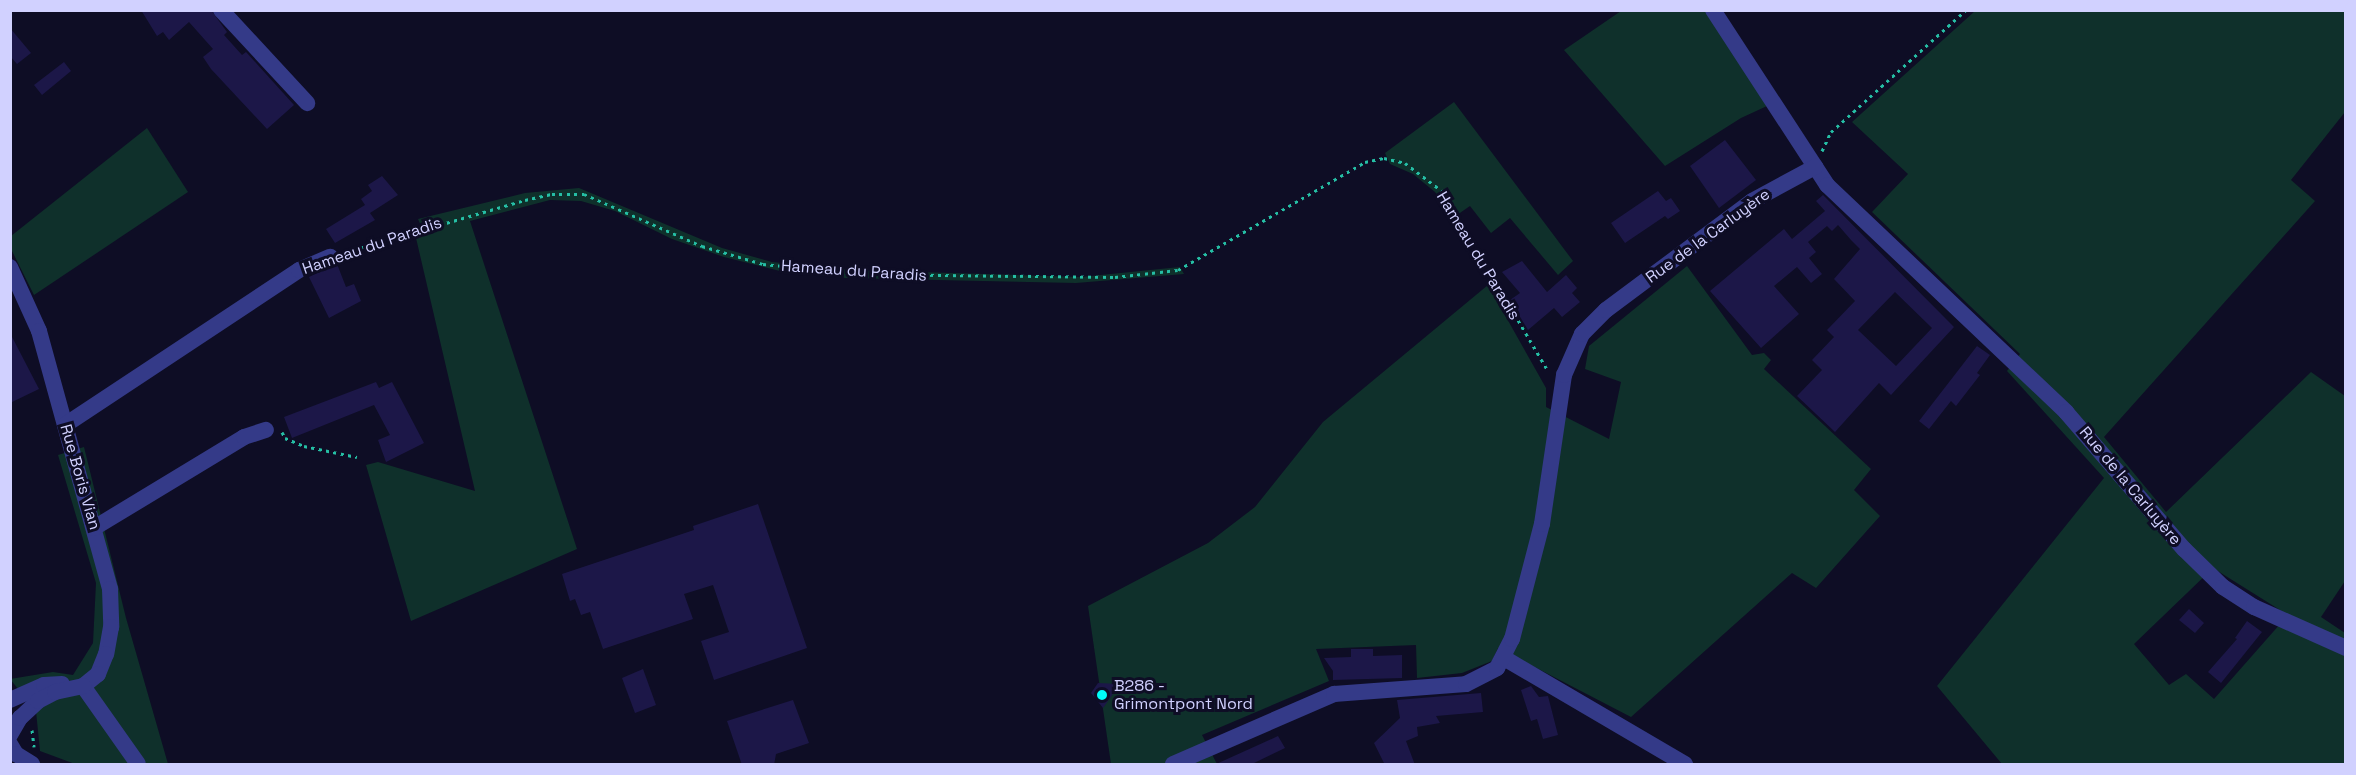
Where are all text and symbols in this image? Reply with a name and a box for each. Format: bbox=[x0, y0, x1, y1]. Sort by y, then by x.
street label: Rue de la Carluyère bbox=[1642, 185, 1774, 287]
street label: Hameau du Paradis bbox=[1432, 188, 1524, 324]
street label: Hameau du Paradis bbox=[300, 213, 444, 279]
street label: Hameau du Paradis bbox=[780, 256, 928, 286]
street label: Rue Boris Vian bbox=[56, 422, 104, 532]
street label: Rue de la Carluyère bbox=[2075, 423, 2185, 549]
place label: B286 - Grimontpont Nord bbox=[1114, 676, 1253, 714]
marker: B286 - Grimontpont Nord bbox=[1095, 688, 1109, 702]

